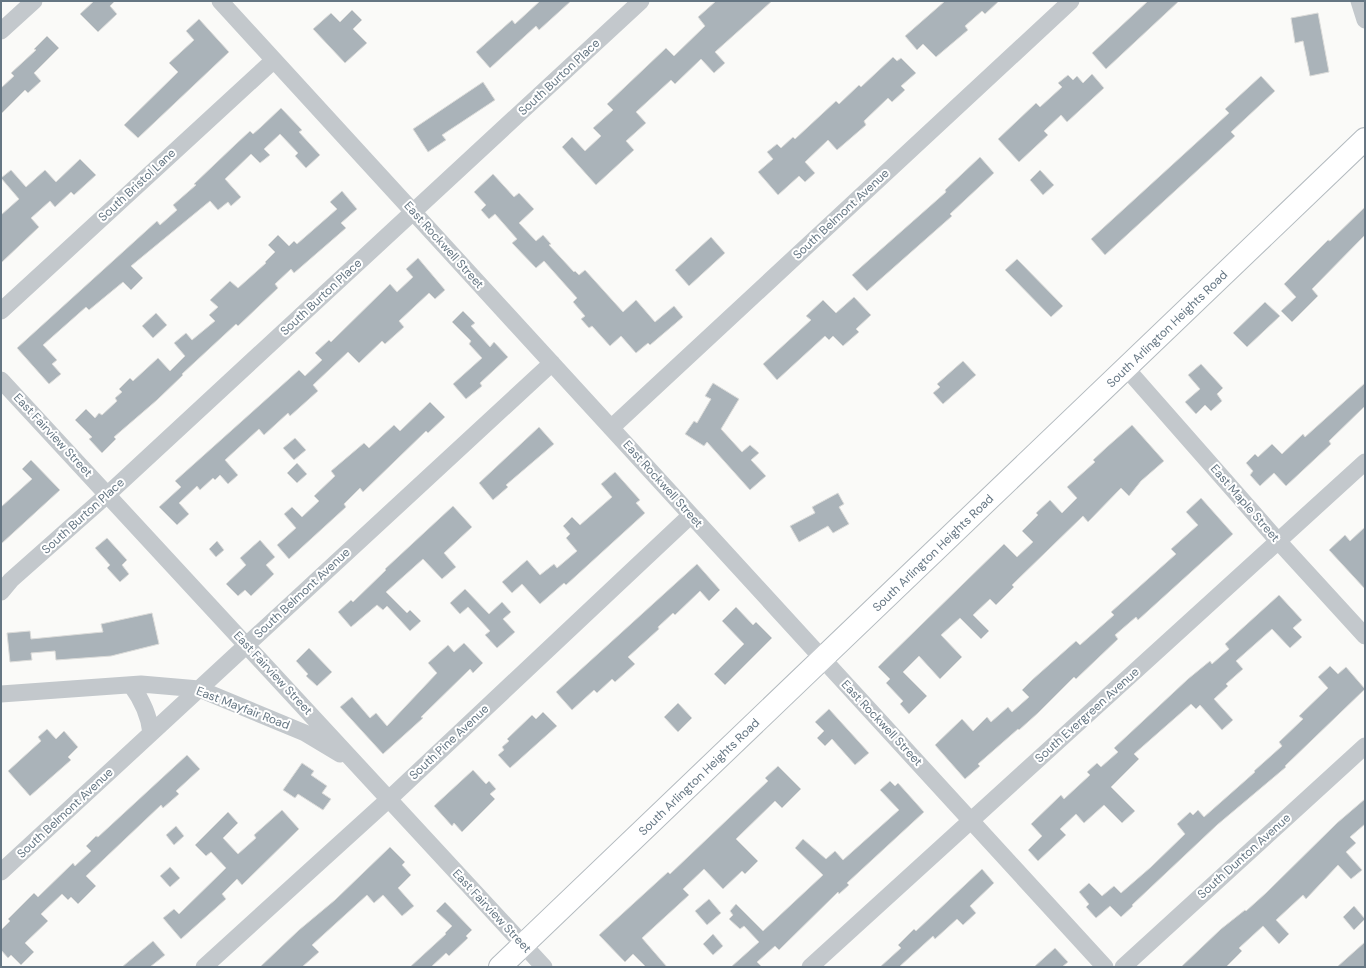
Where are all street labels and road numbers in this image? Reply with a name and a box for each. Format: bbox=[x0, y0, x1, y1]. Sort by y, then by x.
street label: South Burton Place bbox=[515, 35, 603, 119]
street label: South Bristol Lane bbox=[95, 145, 179, 225]
street label: South Belmont Avenue bbox=[790, 165, 893, 263]
street label: East Rockwell Street bbox=[401, 198, 488, 292]
street label: South Burton Place bbox=[277, 255, 365, 339]
street label: South Arlington Heights Road bbox=[1103, 267, 1231, 391]
street label: East Fairview Street bbox=[10, 390, 96, 481]
street label: East Rockwell Street bbox=[620, 437, 707, 531]
street label: East Maple Street bbox=[1207, 461, 1283, 545]
street label: South Burton Place bbox=[38, 475, 128, 557]
street label: South Arlington Heights Road bbox=[869, 491, 997, 615]
street label: South Belmont Avenue bbox=[251, 544, 354, 642]
street label: East Fairview Street bbox=[230, 628, 316, 719]
street label: South Evergreen Avenue bbox=[1031, 664, 1143, 766]
street label: East Rockwell Street bbox=[838, 677, 926, 770]
street label: East Mayfair Road bbox=[194, 683, 292, 733]
street label: South Pine Avenue bbox=[406, 701, 492, 783]
street label: South Arlington Heights Road bbox=[635, 715, 763, 839]
street label: South Belmont Avenue bbox=[14, 764, 117, 862]
street label: South Dunton Avenue bbox=[1194, 810, 1294, 902]
street label: East Fairview Street bbox=[449, 866, 535, 957]

